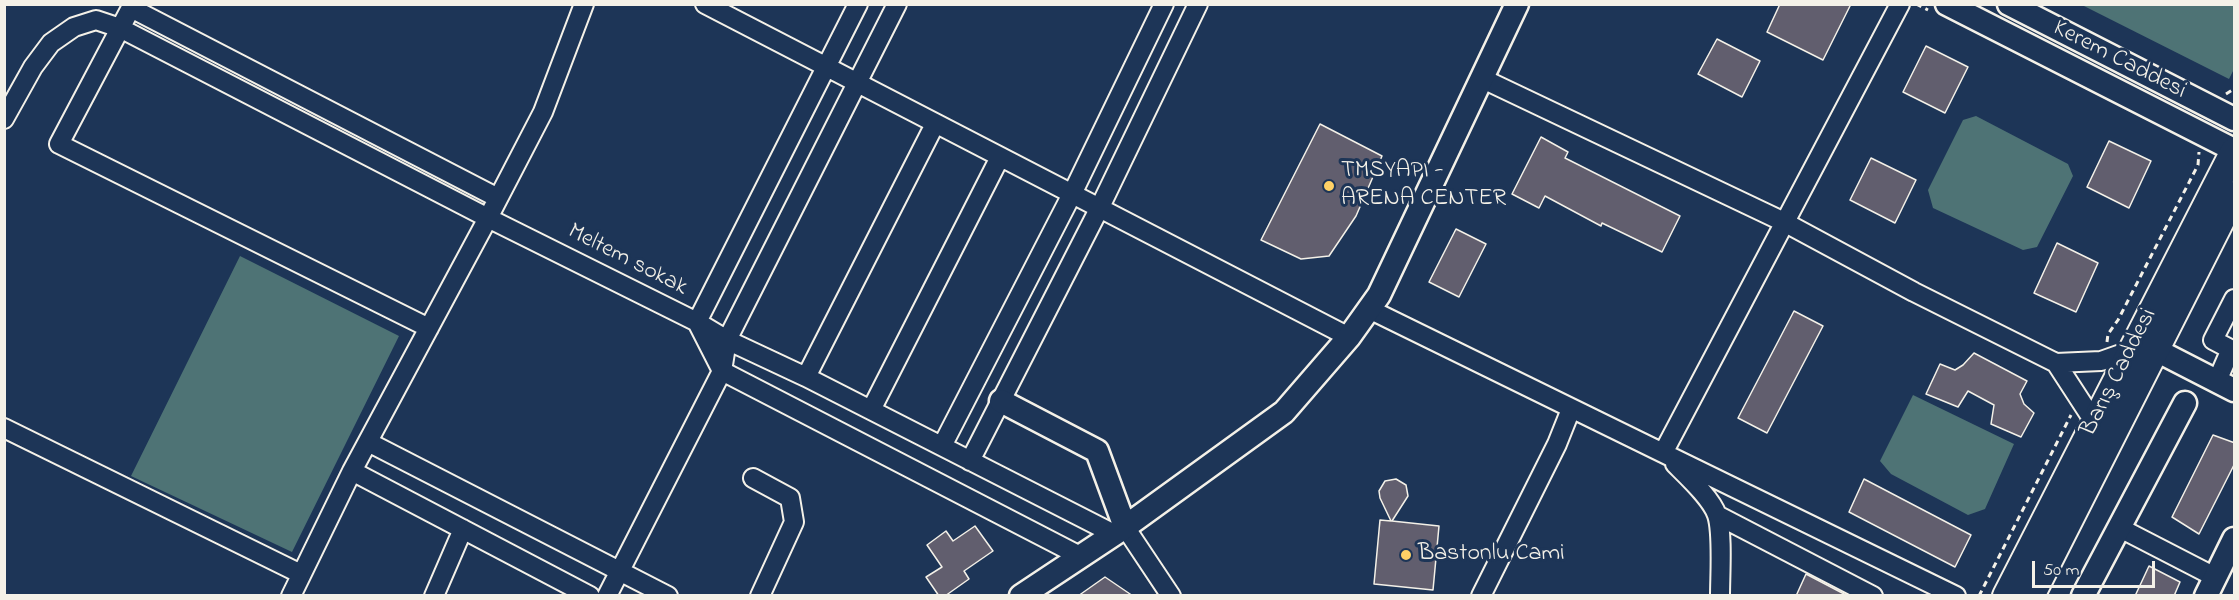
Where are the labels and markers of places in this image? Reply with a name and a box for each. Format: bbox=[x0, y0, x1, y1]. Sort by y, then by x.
place label: TMSYAPI - ARENA CENTER bbox=[1341, 158, 1506, 214]
marker: TMSYAPI - ARENA CENTER bbox=[1322, 179, 1336, 193]
place label: Bastonlu Cami bbox=[1418, 541, 1564, 569]
marker: Bastonlu Cami bbox=[1399, 548, 1413, 562]

